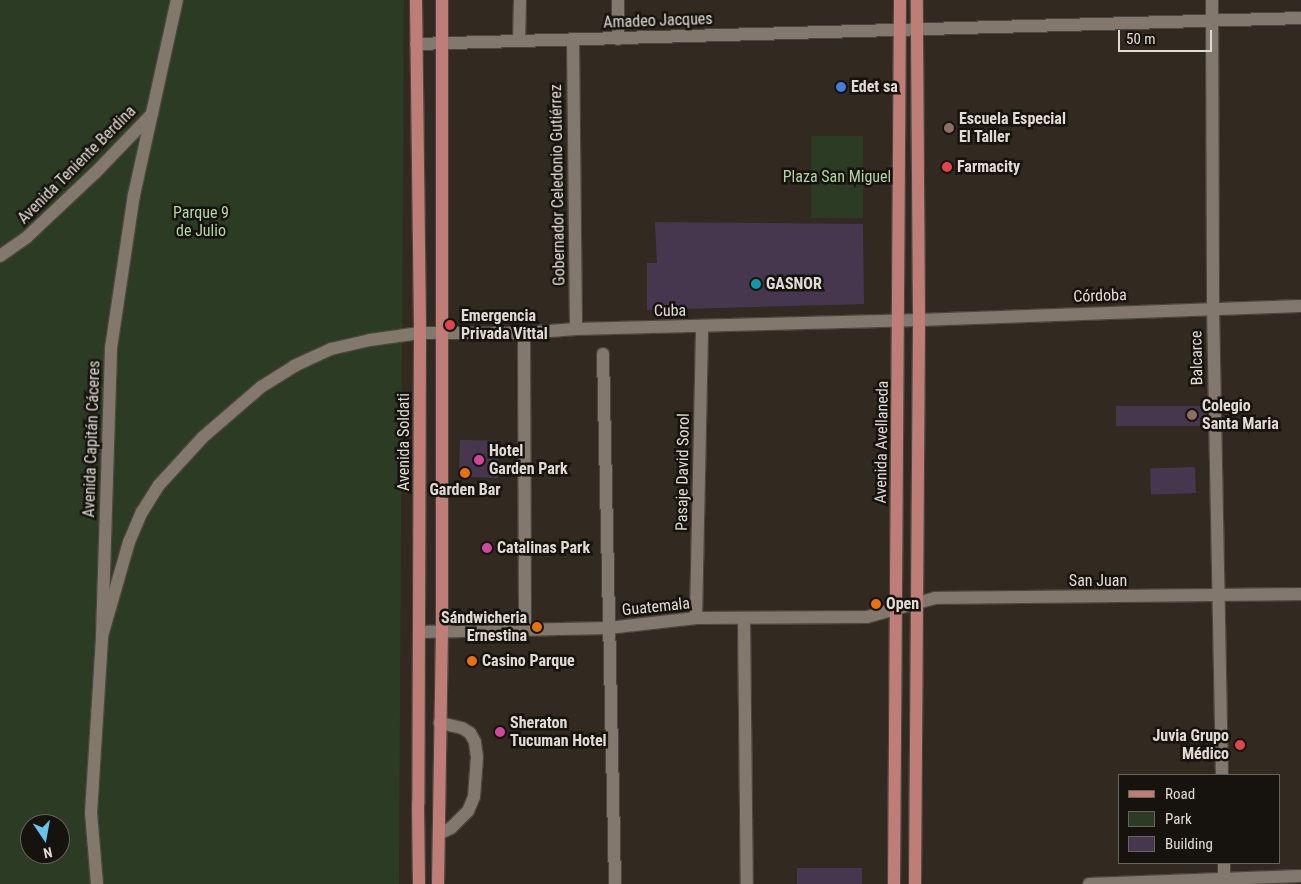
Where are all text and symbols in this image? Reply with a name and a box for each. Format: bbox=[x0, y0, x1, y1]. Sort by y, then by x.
street label: Amadeo Jacques bbox=[603, 9, 713, 33]
scale bar bbox=[1121, 20, 1215, 52]
text: 50 m bbox=[1126, 30, 1156, 48]
place label: Edet sa bbox=[851, 77, 898, 97]
marker: Edet sa bbox=[835, 81, 847, 93]
street label: Gobernador Celedonio Gutiérrez bbox=[547, 84, 569, 286]
street label: Avenida Teniente Berdina bbox=[14, 102, 140, 228]
place label: Escuela Especial El Taller bbox=[959, 109, 1066, 147]
marker: Escuela Especial El Taller bbox=[943, 122, 955, 134]
place label: Farmacity bbox=[957, 157, 1020, 177]
marker: Farmacity bbox=[941, 161, 953, 173]
park label: Plaza San Miguel bbox=[783, 167, 891, 187]
park label: Parque 9 de Julio bbox=[173, 203, 229, 241]
place label: GASNOR bbox=[766, 274, 822, 294]
marker: GASNOR bbox=[750, 278, 762, 290]
street label: Córdoba bbox=[1073, 285, 1127, 307]
street label: Cuba bbox=[654, 301, 686, 321]
place label: Emergencia Privada Vittal bbox=[461, 306, 548, 344]
marker: Emergencia Privada Vittal bbox=[443, 318, 457, 332]
street label: Balcarce bbox=[1187, 330, 1207, 386]
street label: Avenida Capitán Cáceres bbox=[80, 360, 104, 518]
street label: Avenida Avellaneda bbox=[871, 380, 893, 504]
street label: Avenida Soldati bbox=[394, 393, 414, 491]
place label: Colegio Santa Maria bbox=[1202, 396, 1279, 434]
marker: Colegio Santa Maria bbox=[1186, 409, 1198, 421]
street label: Pasaje David Sorol bbox=[672, 413, 694, 531]
place label: Hotel Garden Park bbox=[489, 441, 568, 479]
marker: Hotel Garden Park bbox=[473, 454, 485, 466]
marker: Garden Bar bbox=[459, 467, 471, 479]
place label: Garden Bar bbox=[429, 480, 501, 500]
place label: Catalinas Park bbox=[497, 538, 590, 558]
marker: Catalinas Park bbox=[481, 542, 493, 554]
street label: San Juan bbox=[1069, 571, 1127, 591]
street label: Guatemala bbox=[621, 594, 691, 620]
place label: Open bbox=[886, 594, 919, 614]
marker: Open bbox=[870, 598, 882, 610]
place label: Sándwicheria Ernestina bbox=[441, 608, 527, 646]
marker: Sándwicheria Ernestina bbox=[531, 621, 543, 633]
place label: Casino Parque bbox=[482, 651, 575, 671]
marker: Casino Parque bbox=[466, 655, 478, 667]
place label: Sheraton Tucuman Hotel bbox=[510, 713, 607, 751]
marker: Sheraton Tucuman Hotel bbox=[494, 726, 506, 738]
place label: Juvia Grupo Médico bbox=[1152, 726, 1229, 764]
marker: Juvia Grupo Médico bbox=[1233, 738, 1247, 752]
legend bbox=[1118, 774, 1281, 864]
text: Road bbox=[1165, 785, 1195, 803]
text: Park bbox=[1165, 810, 1192, 828]
north arrow bbox=[20, 814, 70, 864]
text: Building bbox=[1165, 835, 1213, 853]
text: N bbox=[42, 844, 54, 861]

